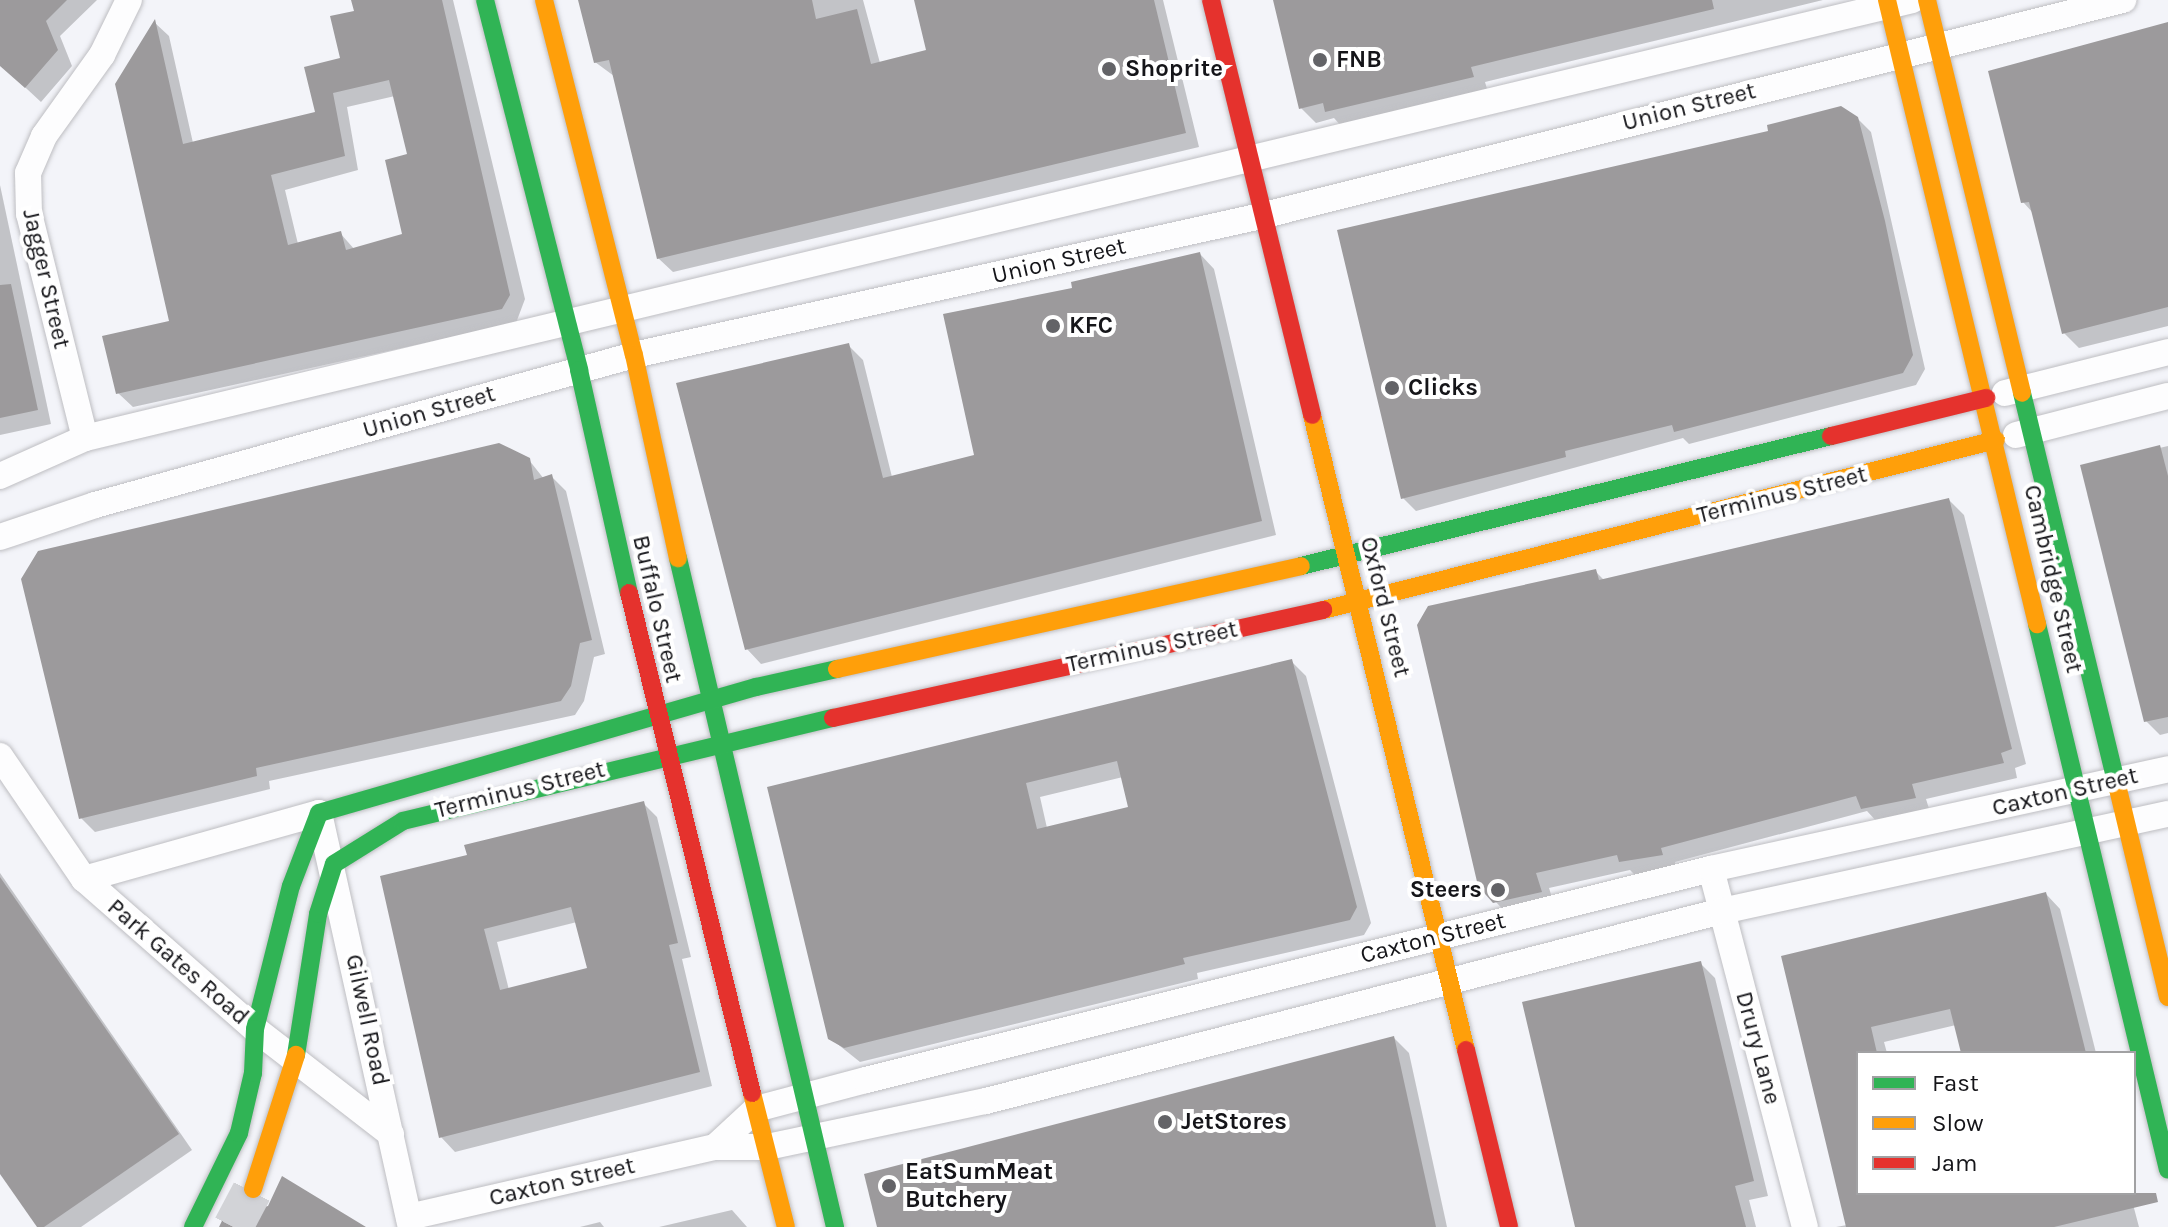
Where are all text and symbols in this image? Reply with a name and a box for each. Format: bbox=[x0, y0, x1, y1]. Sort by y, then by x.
place label: FNB bbox=[1336, 46, 1382, 74]
marker: FNB bbox=[1311, 51, 1329, 69]
place label: Shoprite bbox=[1125, 55, 1223, 83]
marker: Shoprite bbox=[1100, 60, 1118, 78]
street label: Union Street bbox=[1619, 77, 1759, 137]
street label: Jagger Street bbox=[16, 206, 76, 352]
street label: Union Street bbox=[989, 232, 1129, 290]
place label: KFC bbox=[1069, 312, 1113, 340]
marker: KFC bbox=[1044, 317, 1062, 335]
place label: Clicks bbox=[1408, 374, 1478, 402]
street label: Union Street bbox=[359, 379, 499, 445]
marker: Clicks bbox=[1383, 379, 1401, 397]
street label: Terminus Street bbox=[1694, 460, 1870, 530]
street label: Cambridge Street bbox=[2017, 482, 2089, 676]
street label: Buffalo Street bbox=[626, 532, 688, 686]
street label: Oxford Street bbox=[1354, 534, 1416, 680]
street label: Terminus Street bbox=[1064, 615, 1240, 679]
street label: Terminus Street bbox=[432, 755, 608, 825]
street label: Caxton Street bbox=[1989, 761, 2141, 823]
place label: Steers bbox=[1410, 876, 1482, 904]
marker: Steers bbox=[1489, 881, 1507, 899]
street label: Park Gates Road bbox=[101, 893, 255, 1031]
street label: Caxton Street bbox=[1358, 906, 1508, 970]
street label: Gilwell Road bbox=[339, 952, 395, 1088]
street label: Drury Lane bbox=[1729, 988, 1787, 1108]
legend bbox=[1856, 1051, 2136, 1195]
text: Fast bbox=[1932, 1069, 1979, 1097]
place label: JetStores bbox=[1181, 1108, 1287, 1136]
text: Slow bbox=[1932, 1109, 1984, 1137]
marker: JetStores bbox=[1156, 1113, 1174, 1131]
text: Jam bbox=[1932, 1149, 1977, 1177]
street label: Caxton Street bbox=[486, 1151, 638, 1213]
place label: EatSumMeat Butchery bbox=[905, 1158, 1053, 1214]
marker: EatSumMeat Butchery bbox=[880, 1177, 898, 1195]

